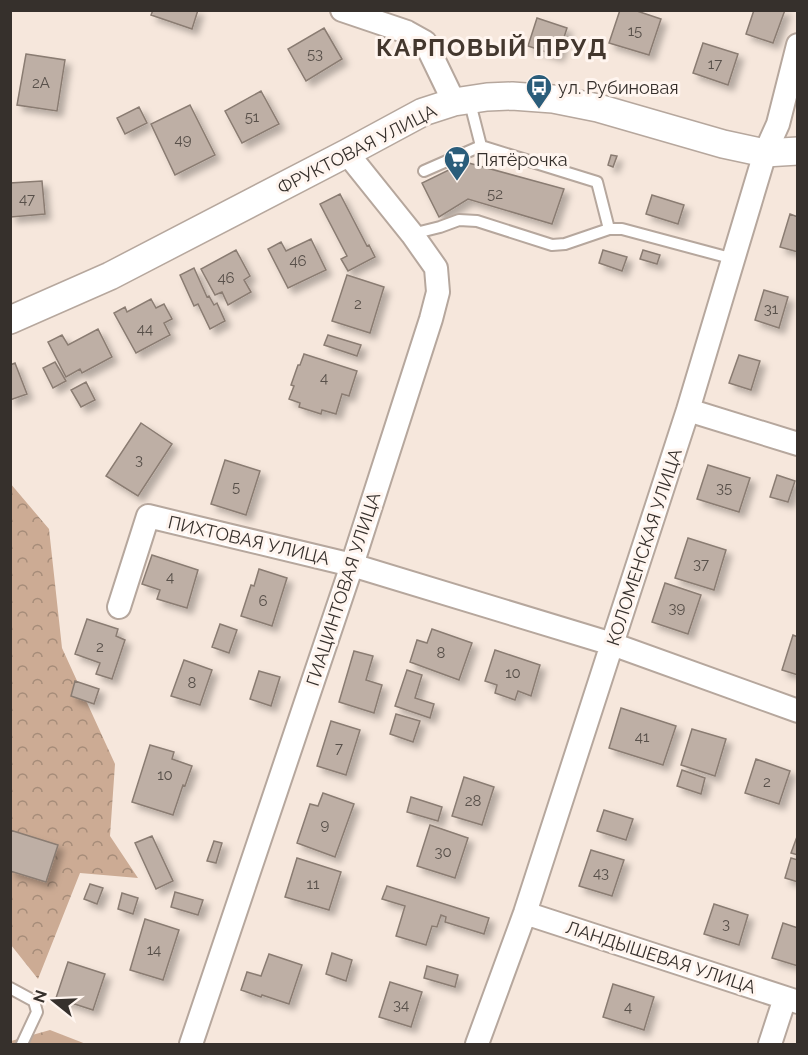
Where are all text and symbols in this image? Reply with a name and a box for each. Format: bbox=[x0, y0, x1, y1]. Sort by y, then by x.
house number: 15 bbox=[628, 22, 642, 40]
district label: КАРПОВЫЙ ПРУД bbox=[376, 33, 608, 62]
house number: 53 bbox=[307, 45, 323, 63]
house number: 17 bbox=[708, 55, 722, 73]
bus stop icon: ул. Рубиновая bbox=[524, 72, 554, 110]
house number: 2А bbox=[32, 74, 50, 92]
place label: ул. Рубиновая bbox=[558, 77, 679, 98]
street label: ФРУКТОВАЯ УЛИЦА bbox=[274, 100, 440, 198]
house number: 51 bbox=[245, 108, 260, 126]
house number: 49 bbox=[175, 131, 192, 149]
supermarket icon: Пятёрочка bbox=[442, 144, 472, 182]
place label: Пятёрочка bbox=[476, 149, 568, 170]
house number: 52 bbox=[487, 185, 503, 203]
house number: 47 bbox=[19, 190, 35, 208]
house number: 46 bbox=[289, 252, 307, 270]
house number: 46 bbox=[217, 269, 235, 287]
house number: 2 bbox=[354, 295, 362, 313]
house number: 31 bbox=[764, 300, 779, 318]
house number: 44 bbox=[137, 320, 153, 338]
house number: 4 bbox=[320, 369, 328, 387]
street label: КОЛОМЕНСКАЯ УЛИЦА bbox=[602, 446, 686, 648]
house number: 3 bbox=[135, 451, 143, 469]
house number: 5 bbox=[232, 478, 240, 496]
house number: 35 bbox=[716, 479, 732, 497]
street label: ГИАЦИНТОВАЯ УЛИЦА bbox=[302, 489, 384, 689]
street label: ПИХТОВАЯ УЛИЦА bbox=[166, 511, 332, 569]
house number: 37 bbox=[693, 555, 709, 573]
house number: 4 bbox=[166, 568, 174, 586]
house number: 6 bbox=[258, 592, 268, 610]
house number: 39 bbox=[669, 599, 686, 617]
house number: 2 bbox=[96, 638, 104, 656]
house number: 8 bbox=[437, 644, 446, 662]
house number: 10 bbox=[505, 664, 521, 682]
house number: 8 bbox=[188, 674, 197, 692]
house number: 41 bbox=[635, 728, 650, 746]
house number: 7 bbox=[335, 739, 343, 757]
house number: 10 bbox=[157, 766, 173, 784]
house number: 2 bbox=[763, 773, 771, 791]
house number: 28 bbox=[465, 792, 481, 810]
house number: 9 bbox=[321, 816, 330, 834]
house number: 30 bbox=[434, 843, 452, 861]
house number: 43 bbox=[593, 864, 609, 882]
house number: 11 bbox=[307, 875, 320, 893]
house number: 3 bbox=[722, 915, 730, 933]
street label: ЛАНДЫШЕВАЯ УЛИЦА bbox=[563, 916, 759, 998]
house number: 14 bbox=[147, 941, 161, 959]
north arrow bbox=[24, 971, 84, 1031]
text: N bbox=[29, 988, 51, 1005]
house number: 34 bbox=[393, 996, 409, 1014]
house number: 4 bbox=[624, 998, 632, 1016]

